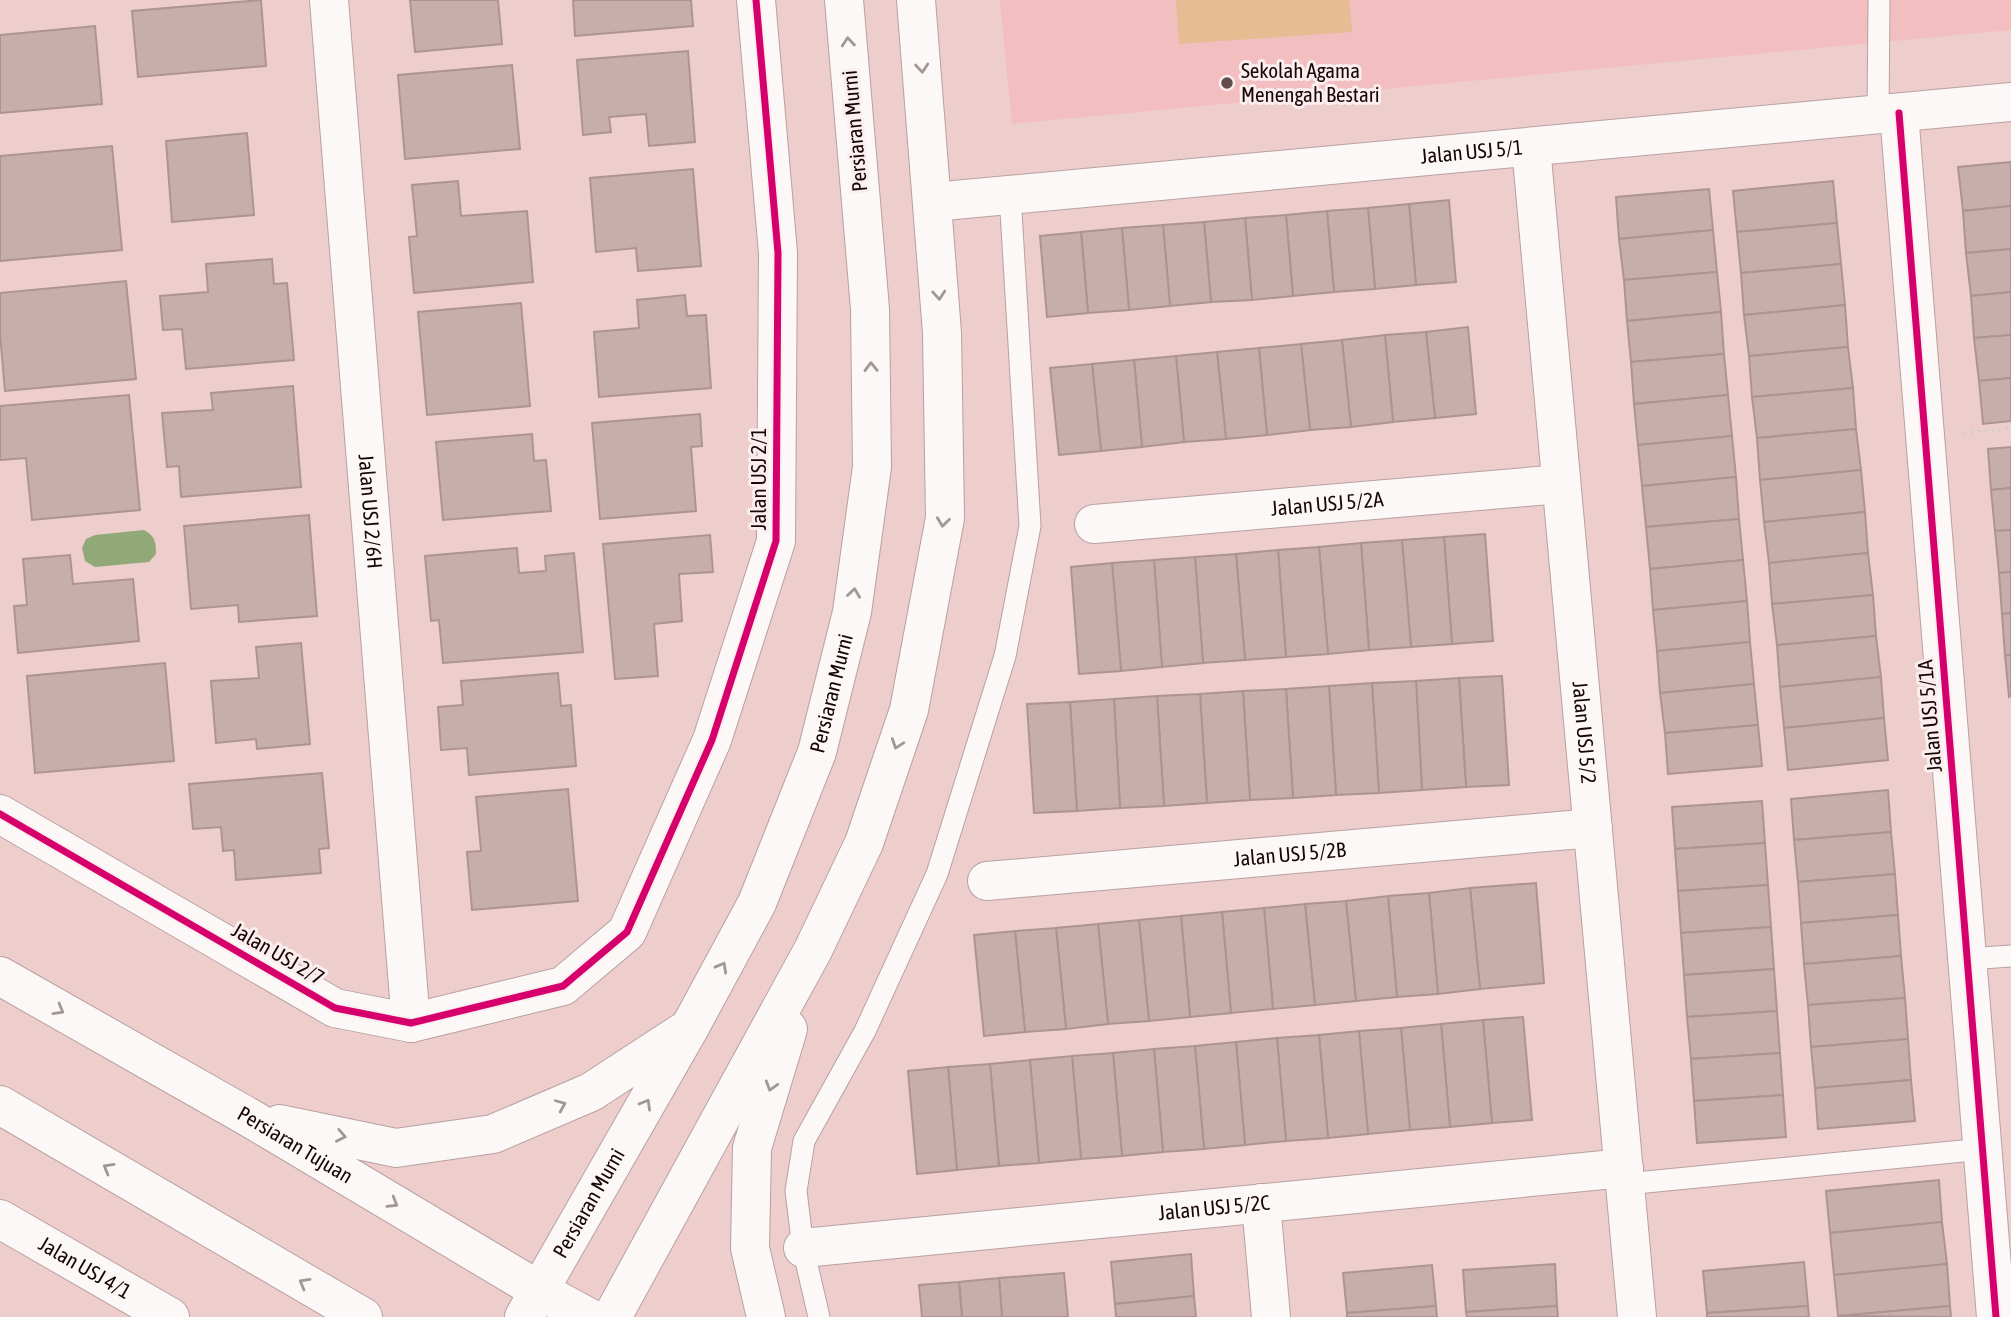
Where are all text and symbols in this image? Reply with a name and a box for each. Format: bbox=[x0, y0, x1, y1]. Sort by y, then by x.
one-way arrow bbox=[840, 36, 855, 48]
place label: Sekolah Agama Menengah Bestari bbox=[1241, 58, 1380, 106]
one-way arrow bbox=[914, 63, 929, 74]
street label: Persiaran Murni bbox=[837, 69, 871, 193]
marker: Sekolah Agama Menengah Bestari bbox=[1219, 75, 1235, 91]
street label: Jalan USJ 5/1 bbox=[1419, 134, 1524, 168]
one-way arrow bbox=[932, 290, 947, 301]
one-way arrow bbox=[863, 361, 879, 371]
street label: Jalan USJ 2/1 bbox=[746, 428, 770, 530]
street label: Jalan USJ 2/6H bbox=[354, 453, 388, 569]
street label: Jalan USJ 5/2A bbox=[1270, 486, 1385, 520]
one-way arrow bbox=[936, 516, 951, 528]
one-way arrow bbox=[847, 587, 862, 599]
street label: Persiaran Murni bbox=[804, 631, 857, 755]
street label: Jalan USJ 5/1A bbox=[1912, 658, 1946, 773]
street label: Jalan USJ 5/2 bbox=[1568, 680, 1602, 785]
one-way arrow bbox=[891, 738, 905, 750]
street label: Jalan USJ 5/2B bbox=[1233, 837, 1347, 870]
street label: Jalan USJ 2/7 bbox=[228, 917, 329, 989]
one-way arrow bbox=[714, 962, 727, 974]
one-way arrow bbox=[52, 1002, 65, 1015]
one-way arrow bbox=[765, 1079, 779, 1092]
one-way arrow bbox=[553, 1099, 566, 1113]
one-way arrow bbox=[638, 1099, 651, 1111]
street label: Persiaran Tujuan bbox=[234, 1101, 357, 1188]
one-way arrow bbox=[335, 1128, 347, 1143]
street label: Persiaran Murni bbox=[548, 1144, 629, 1262]
one-way arrow bbox=[103, 1163, 115, 1176]
street label: Jalan USJ 5/2C bbox=[1157, 1190, 1271, 1224]
one-way arrow bbox=[385, 1195, 398, 1208]
street label: Jalan USJ 4/1 bbox=[35, 1231, 136, 1303]
one-way arrow bbox=[299, 1278, 312, 1291]

